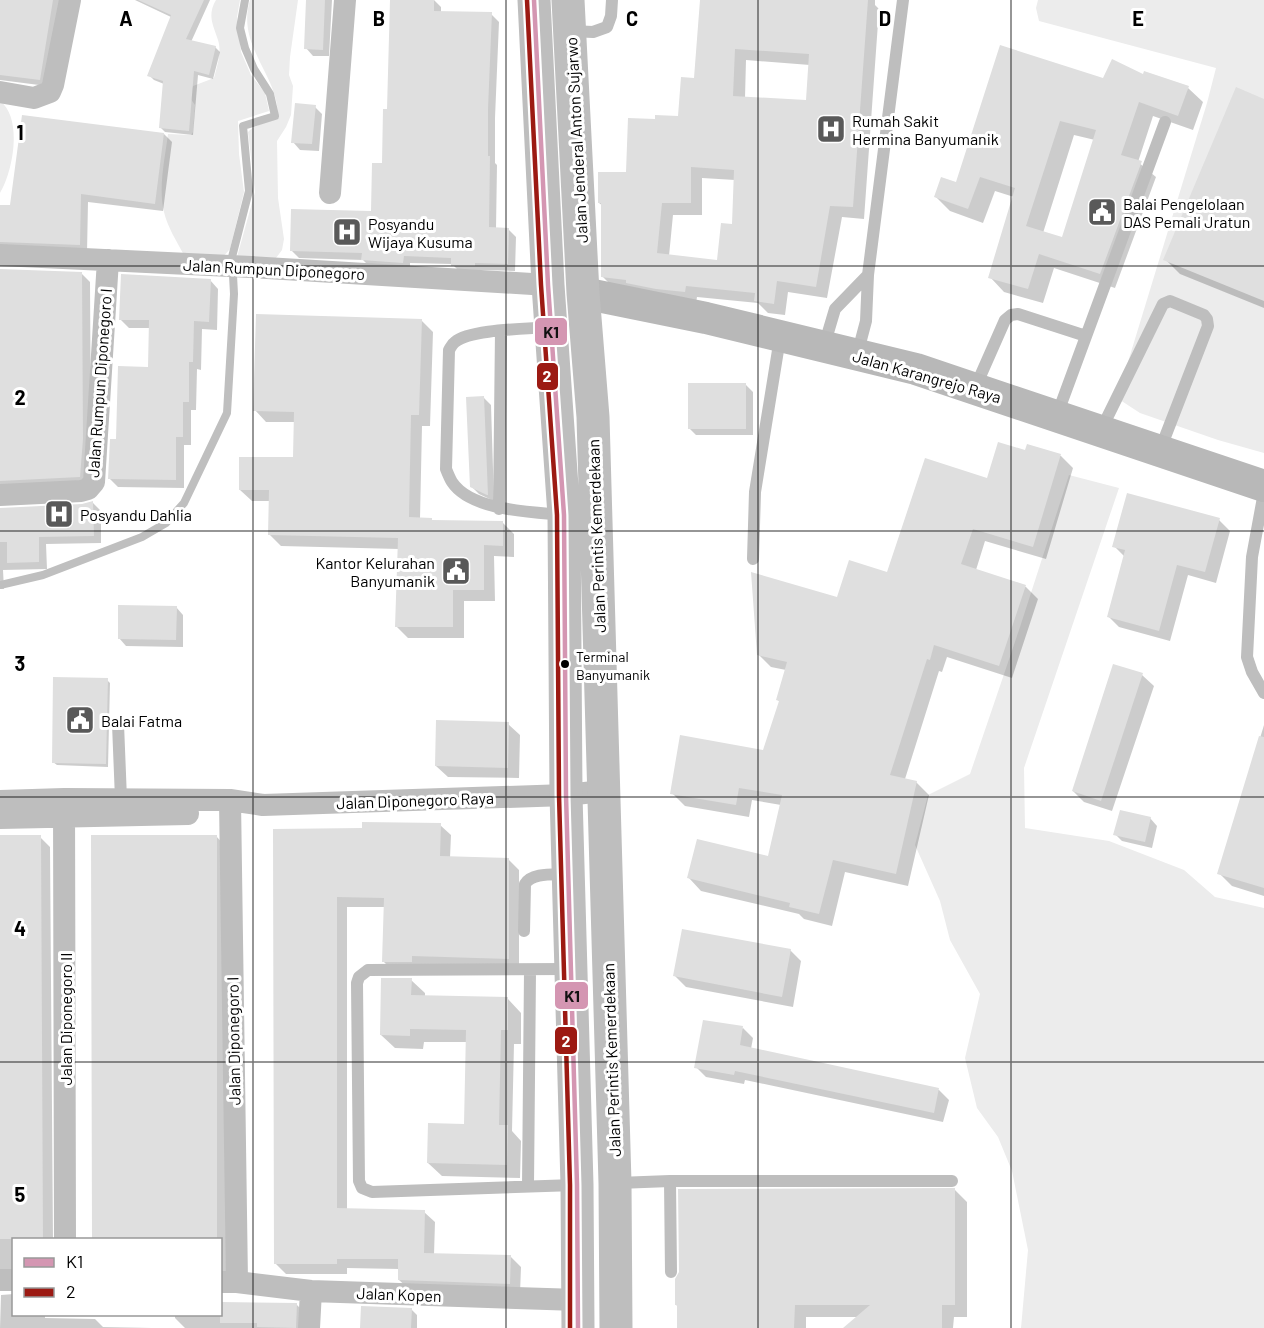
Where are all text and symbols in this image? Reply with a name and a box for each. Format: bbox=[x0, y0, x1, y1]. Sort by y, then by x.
text: A bbox=[119, 6, 133, 30]
text: B bbox=[373, 6, 385, 30]
text: C bbox=[626, 6, 638, 30]
text: D bbox=[879, 6, 891, 30]
text: E bbox=[1132, 6, 1144, 30]
street label: Jalan Jenderal Anton Sujarwo bbox=[561, 37, 591, 243]
place label: Rumah Sakit Hermina Banyumanik bbox=[852, 111, 999, 148]
hospital icon: Rumah Sakit Hermina Banyumanik bbox=[815, 113, 847, 145]
text: 1 bbox=[16, 120, 24, 144]
place label: Balai Pengelolaan DAS Pemali Jratun bbox=[1123, 194, 1250, 231]
public building icon: Balai Pengelolaan DAS Pemali Jratun bbox=[1086, 196, 1118, 228]
place label: Posyandu Wijaya Kusuma bbox=[368, 214, 473, 251]
hospital icon: Posyandu Wijaya Kusuma bbox=[331, 216, 363, 248]
street label: Jalan Rumpun Diponegoro bbox=[183, 255, 365, 283]
street label: Jalan Rumpun Diponegoro I bbox=[83, 288, 115, 478]
line badge: K1 bbox=[534, 317, 568, 346]
text: K1 bbox=[543, 322, 559, 341]
street label: Jalan Karangrejo Raya bbox=[851, 346, 1003, 406]
line badge: 2 bbox=[536, 362, 559, 391]
text: 2 bbox=[543, 366, 552, 385]
text: 2 bbox=[14, 385, 26, 409]
street label: Jalan Perintis Kemerdekaan bbox=[583, 439, 609, 633]
hospital icon: Posyandu Dahlia bbox=[43, 498, 75, 530]
place label: Posyandu Dahlia bbox=[80, 505, 192, 524]
place label: Kantor Kelurahan Banyumanik bbox=[315, 553, 435, 590]
public building icon: Kantor Kelurahan Banyumanik bbox=[440, 555, 472, 587]
place label: Terminal Banyumanik bbox=[576, 648, 650, 683]
text: 3 bbox=[15, 651, 25, 675]
marker: Terminal Banyumanik bbox=[559, 658, 571, 670]
public building icon: Balai Fatma bbox=[64, 704, 96, 736]
place label: Balai Fatma bbox=[101, 711, 182, 730]
street label: Jalan Diponegoro Raya bbox=[336, 788, 494, 812]
text: 4 bbox=[14, 916, 26, 940]
street label: Jalan Diponegoro II bbox=[56, 953, 75, 1085]
street label: Jalan Perintis Kemerdekaan bbox=[598, 963, 624, 1157]
street label: Jalan Diponegoro I bbox=[222, 977, 244, 1105]
line badge: K1 bbox=[554, 981, 589, 1010]
text: K1 bbox=[564, 986, 580, 1005]
line badge: 2 bbox=[554, 1026, 578, 1055]
text: 2 bbox=[562, 1031, 571, 1050]
text: 5 bbox=[15, 1182, 26, 1206]
legend bbox=[12, 1238, 222, 1316]
text: K1 bbox=[66, 1250, 83, 1272]
text: 2 bbox=[66, 1280, 76, 1302]
street label: Jalan Kopen bbox=[356, 1283, 442, 1305]

